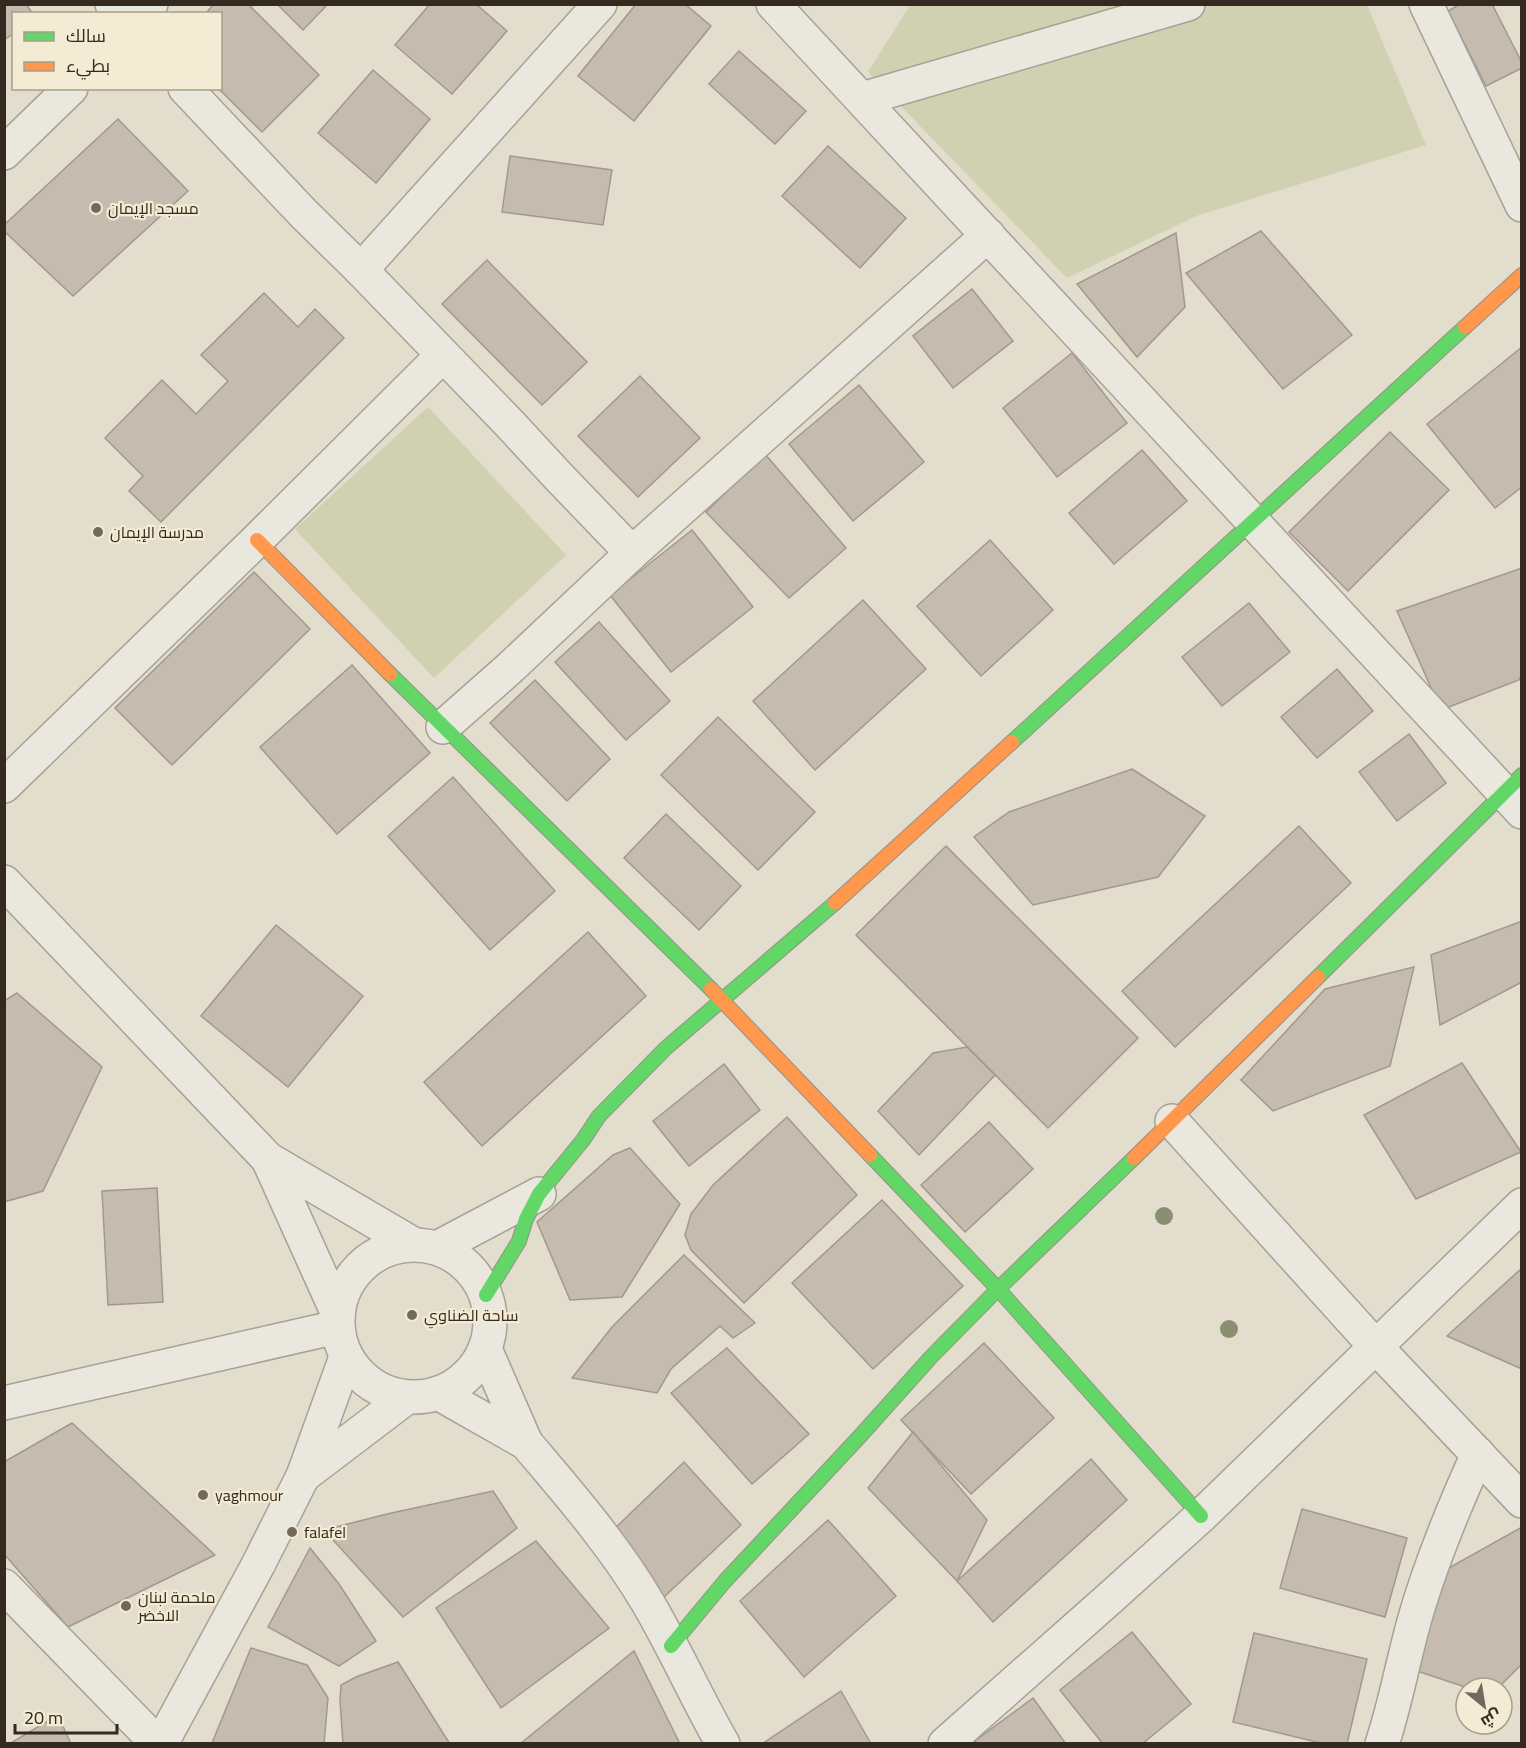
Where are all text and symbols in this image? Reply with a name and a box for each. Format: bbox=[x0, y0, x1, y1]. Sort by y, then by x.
legend bbox=[12, 12, 222, 90]
text: سالك bbox=[66, 19, 106, 52]
text: بطيء bbox=[66, 49, 110, 82]
place label: مسجد الإيمان bbox=[108, 193, 199, 223]
marker: مسجد الإيمان bbox=[89, 201, 103, 215]
place label: مدرسة الإيمان bbox=[110, 517, 204, 547]
marker: مدرسة الإيمان bbox=[91, 525, 105, 539]
place label: ساحة الضناوي bbox=[424, 1300, 518, 1330]
marker: ساحة الضناوي bbox=[405, 1308, 419, 1322]
place label: yaghmour bbox=[215, 1480, 284, 1510]
marker: yaghmour bbox=[196, 1488, 210, 1502]
place label: falafel bbox=[304, 1517, 346, 1547]
marker: falafel bbox=[285, 1525, 299, 1539]
place label: ملحمة لبنان الاخضر bbox=[137, 1582, 216, 1630]
marker: ملحمة لبنان الاخضر bbox=[119, 1599, 133, 1613]
north arrow bbox=[1454, 1676, 1514, 1736]
scale bar bbox=[15, 1697, 117, 1735]
text: 20 m bbox=[24, 1701, 63, 1734]
text: ش bbox=[1475, 1701, 1508, 1737]

